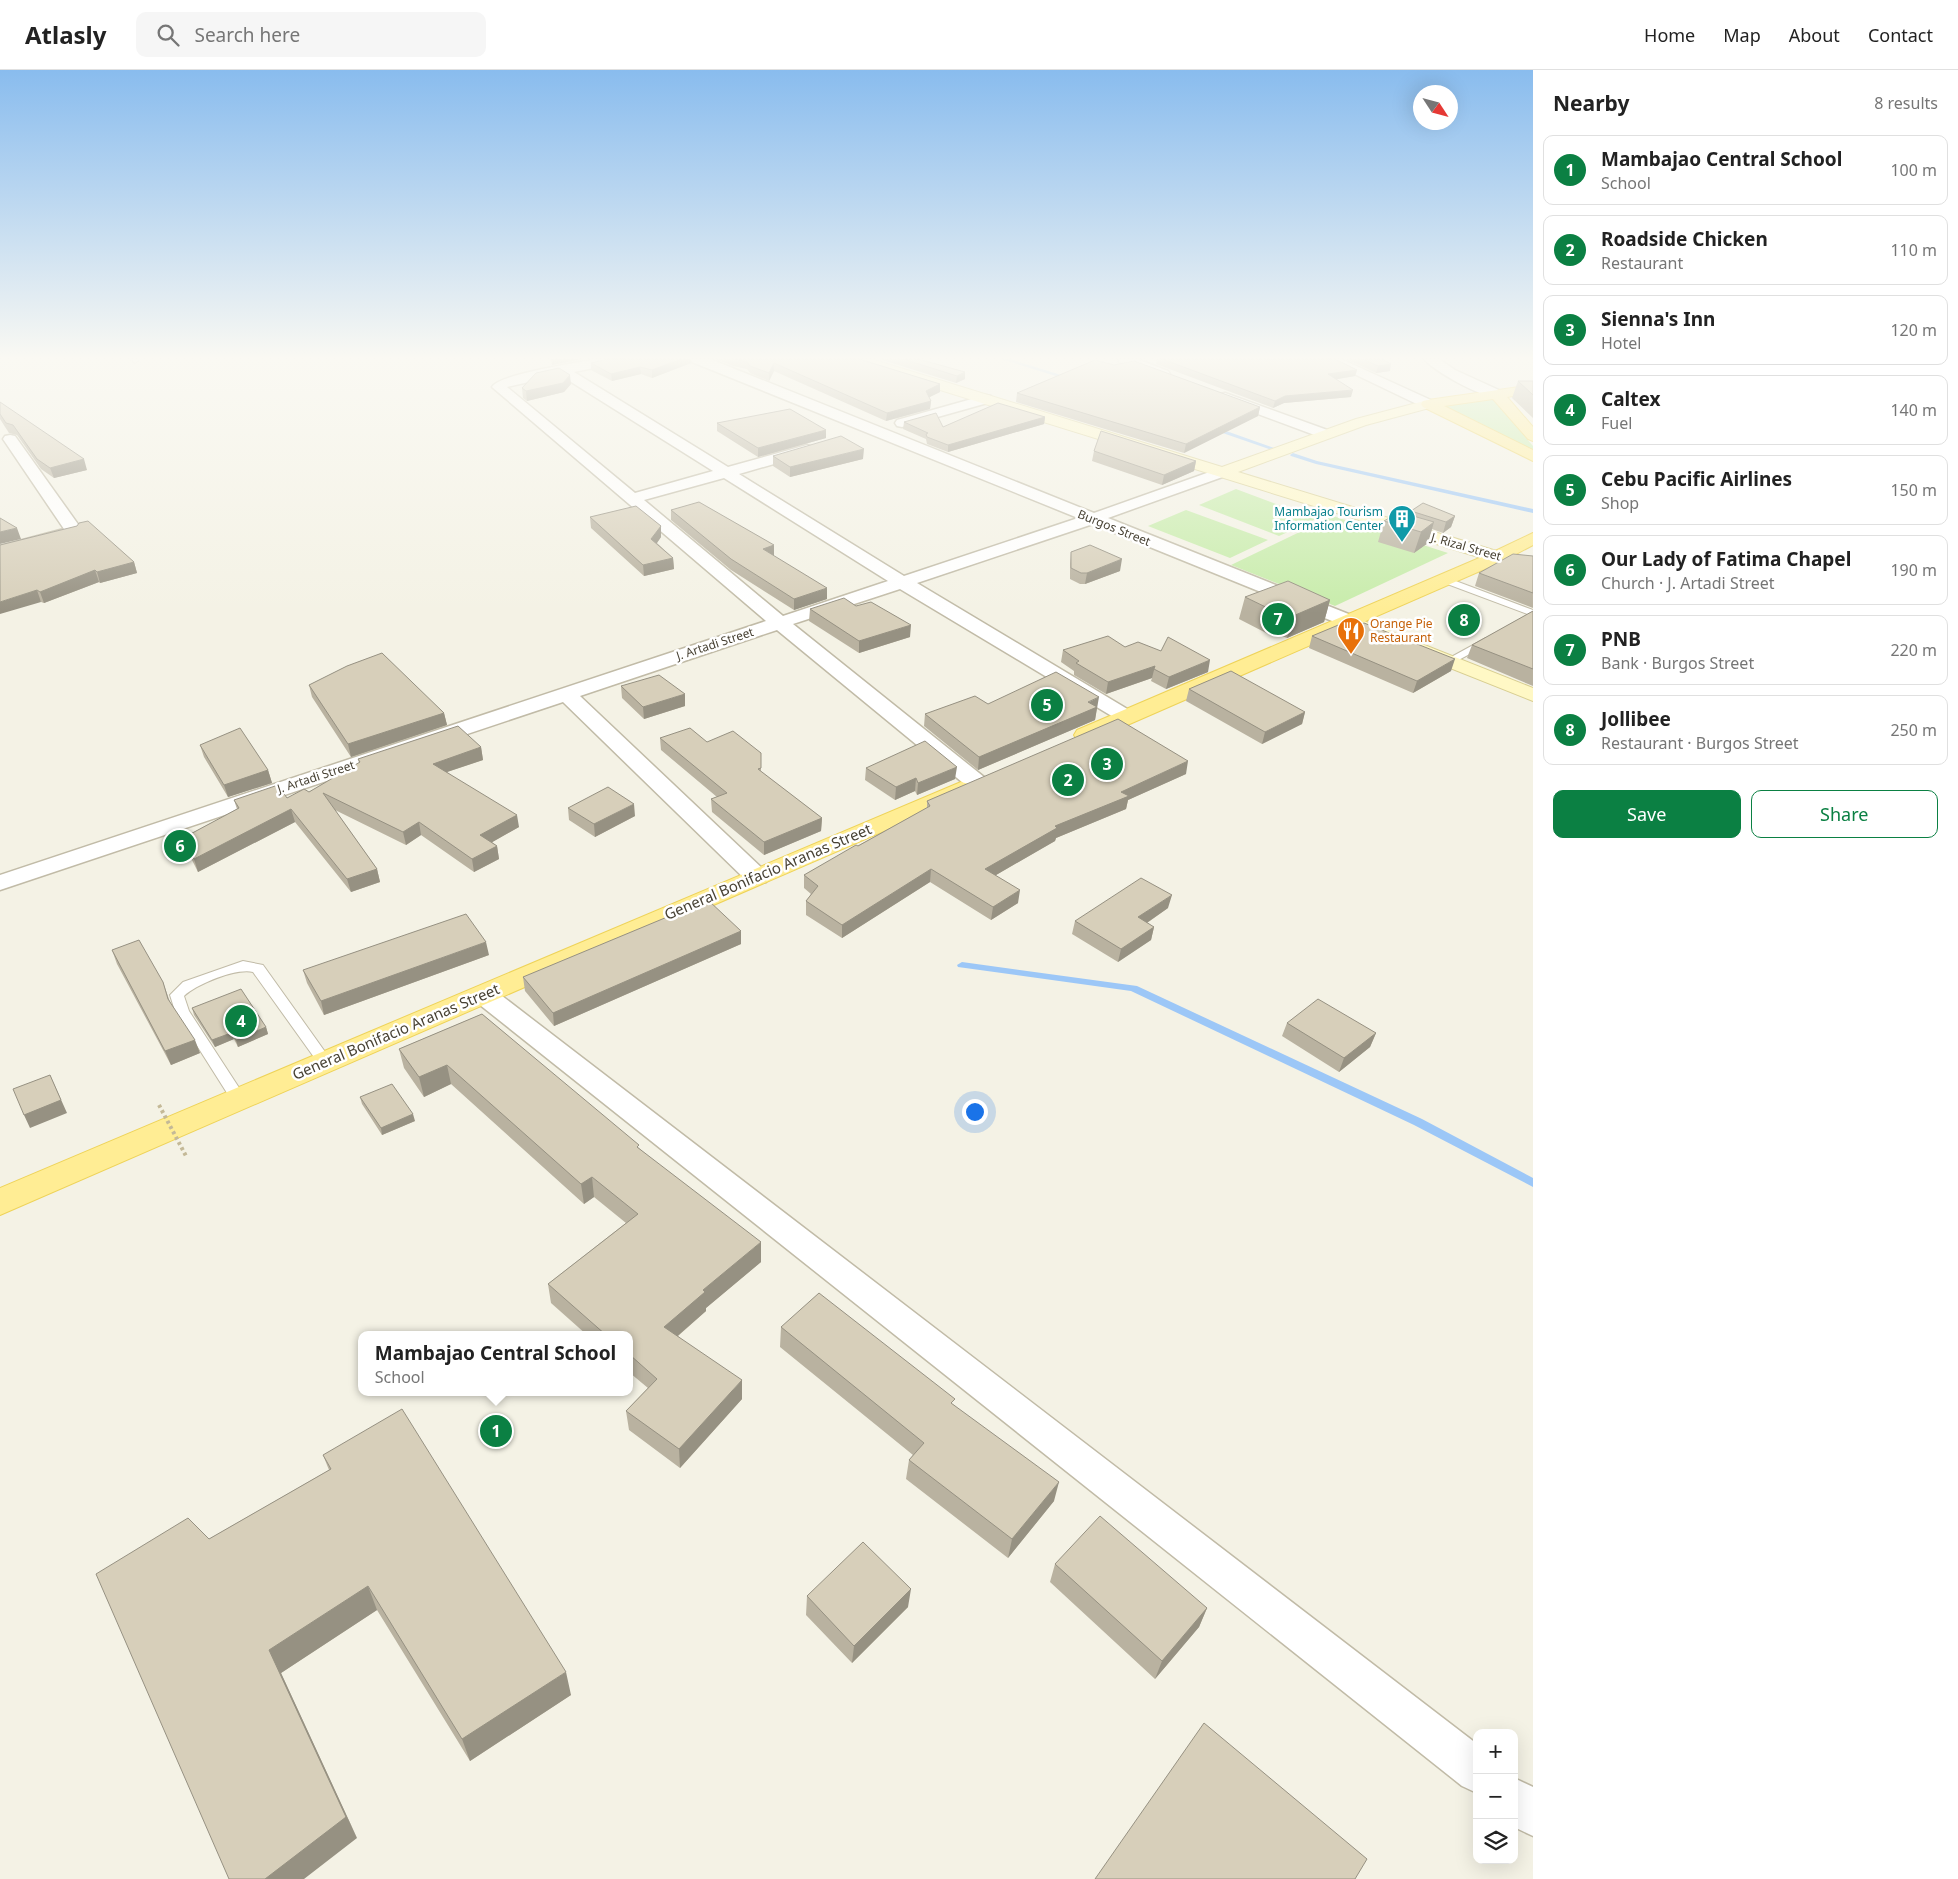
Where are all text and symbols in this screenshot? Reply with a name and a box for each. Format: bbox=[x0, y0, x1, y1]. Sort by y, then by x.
search box bbox=[136, 12, 486, 57]
text: Atlasly bbox=[25, 18, 106, 51]
icon: search bbox=[154, 21, 182, 49]
text: Search here bbox=[194, 22, 300, 48]
text: Home bbox=[1644, 23, 1695, 47]
text: Map bbox=[1723, 23, 1761, 47]
text: About bbox=[1789, 23, 1840, 47]
text: Contact bbox=[1868, 23, 1933, 47]
north arrow bbox=[1413, 85, 1458, 130]
text: Nearby bbox=[1553, 89, 1629, 117]
text: 8 results bbox=[1874, 92, 1938, 114]
text: Mambajao Central School bbox=[1601, 146, 1842, 172]
text: 1 bbox=[1565, 159, 1575, 181]
text: 100 m bbox=[1890, 159, 1937, 181]
text: School bbox=[1601, 172, 1651, 194]
text: Roadside Chicken bbox=[1601, 226, 1768, 252]
text: 2 bbox=[1565, 239, 1575, 261]
text: 110 m bbox=[1890, 239, 1937, 261]
text: Restaurant bbox=[1601, 252, 1683, 274]
text: Sienna's Inn bbox=[1601, 306, 1715, 332]
text: 3 bbox=[1565, 319, 1575, 341]
text: 120 m bbox=[1890, 319, 1937, 341]
text: Hotel bbox=[1601, 332, 1641, 354]
text: Caltex bbox=[1601, 386, 1660, 412]
text: 4 bbox=[1565, 399, 1575, 421]
text: 140 m bbox=[1890, 399, 1937, 421]
text: Fuel bbox=[1601, 412, 1632, 434]
text: Cebu Pacific Airlines bbox=[1601, 466, 1792, 492]
text: 5 bbox=[1565, 479, 1575, 501]
text: 150 m bbox=[1890, 479, 1937, 501]
text: Shop bbox=[1601, 492, 1639, 514]
place label: Mambajao Tourism Information Center bbox=[1274, 503, 1383, 534]
building icon: Mambajao Tourism Information Center bbox=[1387, 504, 1417, 543]
street label: Burgos Street bbox=[1075, 505, 1154, 550]
street label: J. Rizal Street bbox=[1428, 528, 1504, 565]
text: Our Lady of Fatima Chapel bbox=[1601, 546, 1851, 572]
text: 6 bbox=[1565, 559, 1575, 581]
text: 190 m bbox=[1890, 559, 1937, 581]
text: Church · J. Artadi Street bbox=[1601, 572, 1775, 594]
pin: 7 bbox=[1262, 600, 1294, 638]
pin: 8 bbox=[1448, 601, 1480, 639]
place label: Orange Pie Restaurant bbox=[1370, 615, 1433, 646]
restaurant icon: Orange Pie Restaurant bbox=[1336, 616, 1366, 655]
street label: J. Artadi Street bbox=[673, 623, 756, 664]
text: PNB bbox=[1601, 626, 1641, 652]
text: 7 bbox=[1565, 639, 1575, 661]
text: 220 m bbox=[1890, 639, 1937, 661]
text: Bank · Burgos Street bbox=[1601, 652, 1754, 674]
pin: 5 bbox=[1031, 686, 1063, 724]
text: Jollibee bbox=[1601, 706, 1671, 732]
text: 8 bbox=[1565, 719, 1575, 741]
text: 250 m bbox=[1890, 719, 1937, 741]
text: Restaurant · Burgos Street bbox=[1601, 732, 1799, 754]
pin: 3 bbox=[1091, 745, 1123, 783]
street label: J. Artadi Street bbox=[274, 756, 357, 797]
pin: 2 bbox=[1052, 761, 1084, 799]
button: Save bbox=[1553, 790, 1741, 838]
button: Share bbox=[1751, 790, 1938, 838]
street label: General Bonifacio Aranas Street bbox=[661, 818, 875, 924]
pin: 6 bbox=[164, 827, 196, 865]
street label: General Bonifacio Aranas Street bbox=[289, 978, 503, 1084]
pin: 4 bbox=[225, 1002, 257, 1040]
your location bbox=[962, 1099, 988, 1125]
popup bbox=[358, 1331, 633, 1396]
text: Mambajao Central School bbox=[375, 1340, 616, 1366]
text: School bbox=[375, 1366, 425, 1388]
pin: 1 bbox=[480, 1412, 512, 1450]
map controls bbox=[1473, 1729, 1518, 1864]
button: + bbox=[1473, 1729, 1518, 1774]
button: − bbox=[1473, 1774, 1518, 1819]
button: layers bbox=[1473, 1819, 1518, 1864]

